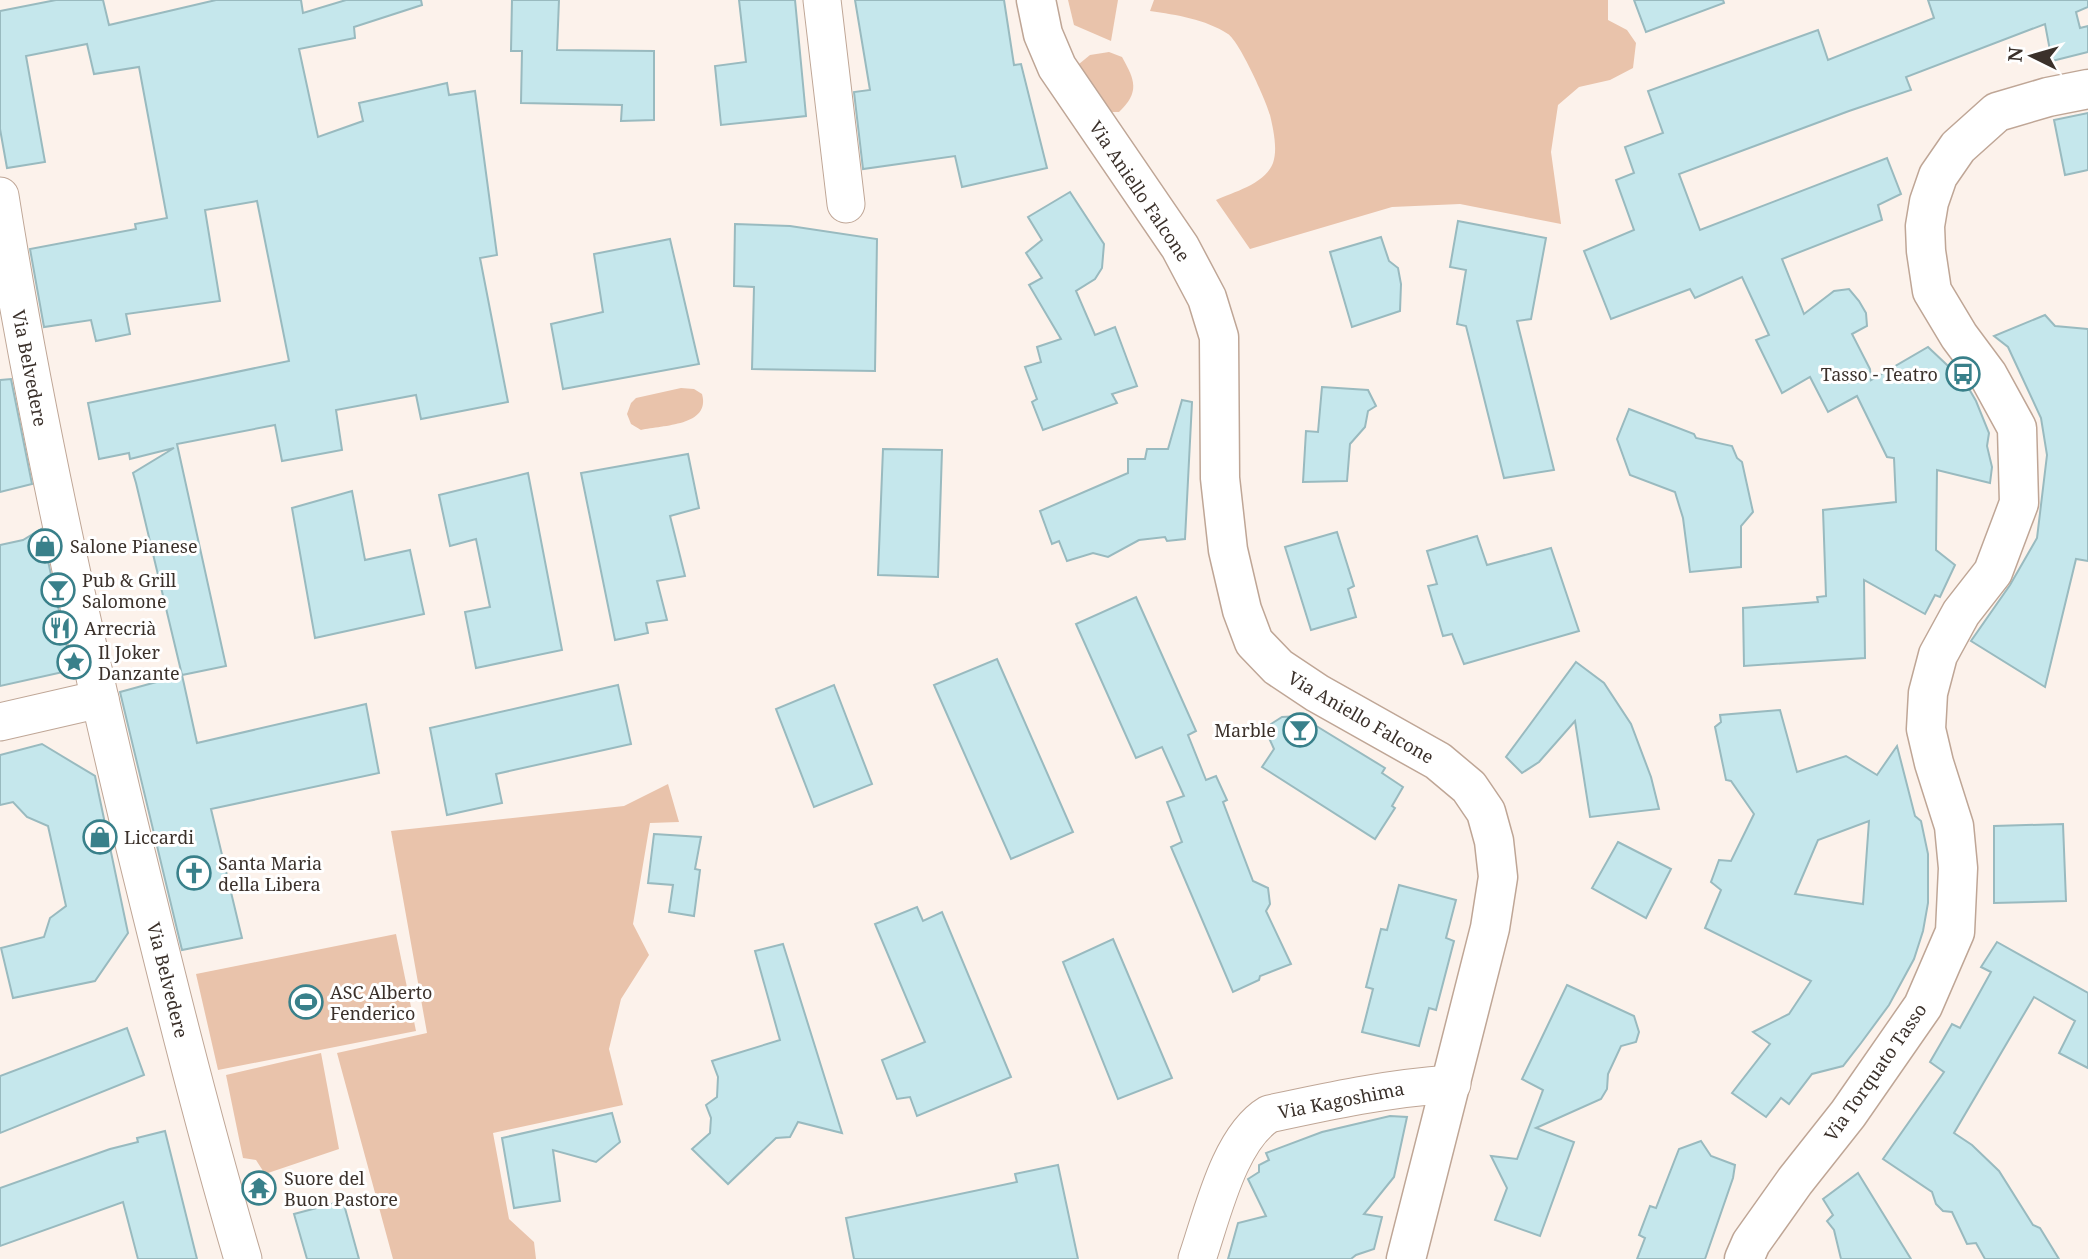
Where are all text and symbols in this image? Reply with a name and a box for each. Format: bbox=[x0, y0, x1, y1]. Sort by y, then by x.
north arrow bbox=[1997, 21, 2067, 91]
text: N bbox=[2001, 46, 2029, 63]
street label: Via Aniello Falcone bbox=[1084, 116, 1196, 266]
street label: Via Belvedere bbox=[7, 308, 53, 428]
bus stop icon: Tasso - Teatro bbox=[1944, 355, 1982, 393]
place label: Tasso - Teatro bbox=[1821, 362, 1938, 386]
shop icon: Salone Pianese bbox=[26, 527, 64, 565]
place label: Salone Pianese bbox=[70, 534, 198, 558]
place label: Pub & Grill Salomone bbox=[82, 568, 177, 613]
bar icon: Pub & Grill Salomone bbox=[39, 571, 77, 609]
restaurant icon: Arrecrià bbox=[41, 609, 79, 647]
place label: Arrecrià bbox=[84, 616, 157, 640]
place label: Il Joker Danzante bbox=[98, 640, 180, 685]
place icon: Il Joker Danzante bbox=[55, 643, 93, 681]
street label: Via Aniello Falcone bbox=[1284, 665, 1438, 769]
bar icon: Marble bbox=[1281, 711, 1319, 749]
place label: Marble bbox=[1214, 718, 1276, 742]
shop icon: Liccardi bbox=[81, 818, 119, 856]
place label: Liccardi bbox=[124, 825, 194, 849]
place label: Santa Maria della Libera bbox=[218, 851, 322, 896]
church icon: Santa Maria della Libera bbox=[175, 854, 213, 892]
street label: Via Belvedere bbox=[142, 920, 194, 1040]
place label: ASC Alberto Fenderico bbox=[330, 980, 432, 1025]
sports icon: ASC Alberto Fenderico bbox=[287, 983, 325, 1021]
street label: Via Torquato Tasso bbox=[1818, 998, 1932, 1146]
street label: Via Kagoshima bbox=[1276, 1076, 1406, 1124]
place label: Suore del Buon Pastore bbox=[284, 1166, 398, 1211]
temple icon: Suore del Buon Pastore bbox=[240, 1169, 278, 1207]

